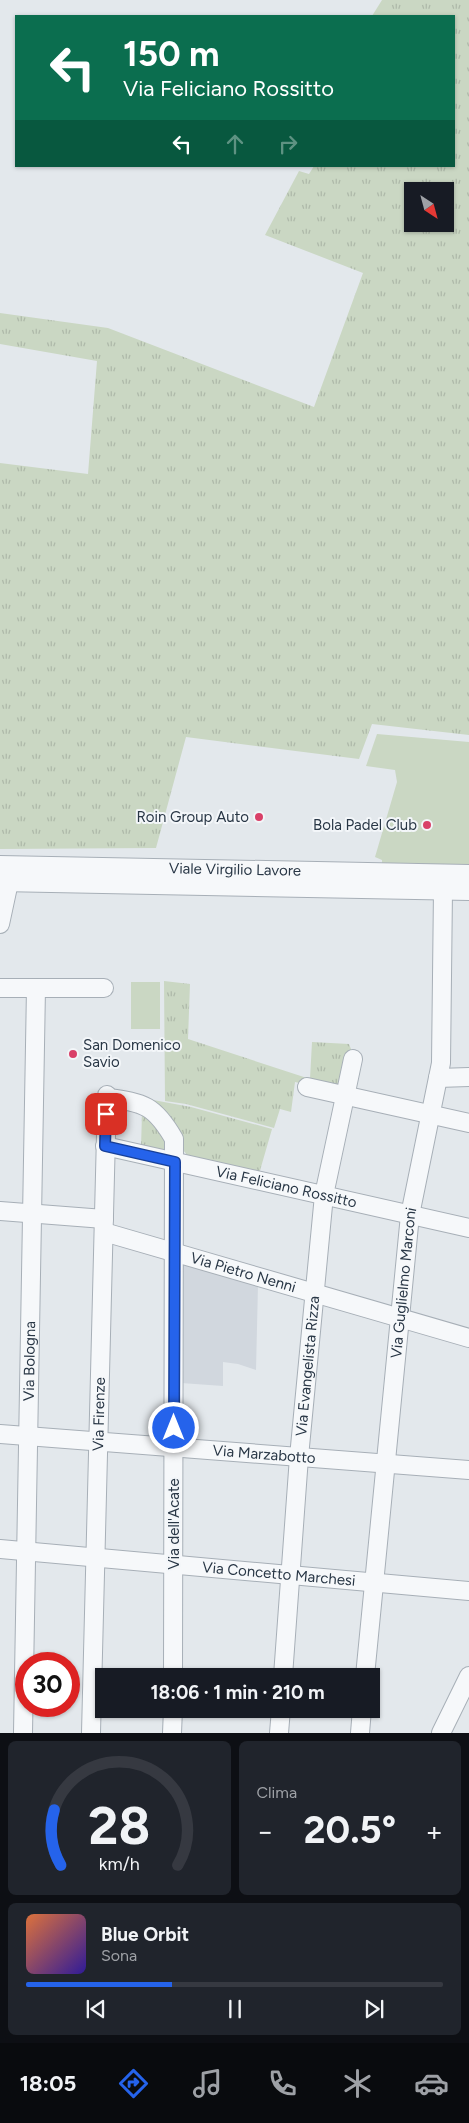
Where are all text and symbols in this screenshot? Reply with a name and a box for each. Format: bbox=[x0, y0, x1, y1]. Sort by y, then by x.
text: 150 m bbox=[123, 33, 220, 75]
icon: left bbox=[40, 35, 105, 100]
text: Via Feliciano Rossitto bbox=[123, 75, 334, 102]
icon: left bbox=[168, 130, 196, 158]
icon: ahead bbox=[221, 130, 249, 158]
icon: right bbox=[274, 130, 302, 158]
north arrow bbox=[404, 182, 454, 232]
map controls bbox=[404, 182, 454, 232]
place label: Roin Group Auto bbox=[136, 808, 249, 826]
marker: Roin Group Auto bbox=[253, 811, 265, 823]
place label: Bola Padel Club bbox=[313, 816, 417, 834]
marker: Bola Padel Club bbox=[421, 819, 433, 831]
street label: Viale Virgilio Lavore bbox=[169, 859, 301, 880]
place label: San Domenico Savio bbox=[83, 1036, 181, 1071]
marker: San Domenico Savio bbox=[67, 1048, 79, 1060]
pin bbox=[85, 1093, 127, 1135]
icon: arrive bbox=[92, 1100, 120, 1128]
street label: Via Feliciano Rossitto bbox=[214, 1162, 359, 1212]
street label: Via Guglielmo Marconi bbox=[387, 1206, 420, 1359]
street label: Via Pietro Nenni bbox=[188, 1249, 298, 1296]
street label: Via Evangelista Rizza bbox=[292, 1295, 323, 1437]
street label: Via Bologna bbox=[20, 1321, 39, 1401]
street label: Via Firenze bbox=[89, 1377, 109, 1451]
position arrow bbox=[147, 1401, 199, 1453]
street label: Via Marzabotto bbox=[212, 1441, 317, 1467]
street label: Via dell'Acate bbox=[165, 1478, 183, 1570]
street label: Via Concetto Marchesi bbox=[201, 1558, 356, 1590]
speed limit sign: 30 bbox=[15, 1652, 80, 1717]
text: 18:06 · 1 min · 210 m bbox=[151, 1681, 324, 1704]
text: Clima bbox=[257, 1783, 297, 1802]
text: 28 bbox=[88, 1795, 150, 1857]
text: 20.5° bbox=[304, 1807, 396, 1853]
text: − bbox=[257, 1814, 274, 1848]
text: + bbox=[426, 1814, 443, 1848]
text: km/h bbox=[99, 1853, 140, 1874]
text: Blue Orbit bbox=[101, 1923, 189, 1946]
text: Sona bbox=[101, 1946, 137, 1965]
icon: previous bbox=[82, 1995, 110, 2023]
icon: pause bbox=[221, 1995, 249, 2023]
icon: next bbox=[360, 1995, 388, 2023]
icon: directions bbox=[116, 2066, 151, 2101]
icon: music bbox=[190, 2066, 225, 2101]
icon: phone bbox=[265, 2066, 300, 2101]
icon: climate bbox=[340, 2066, 375, 2101]
icon: car bbox=[414, 2066, 449, 2101]
text: 18:05 bbox=[20, 2070, 76, 2097]

